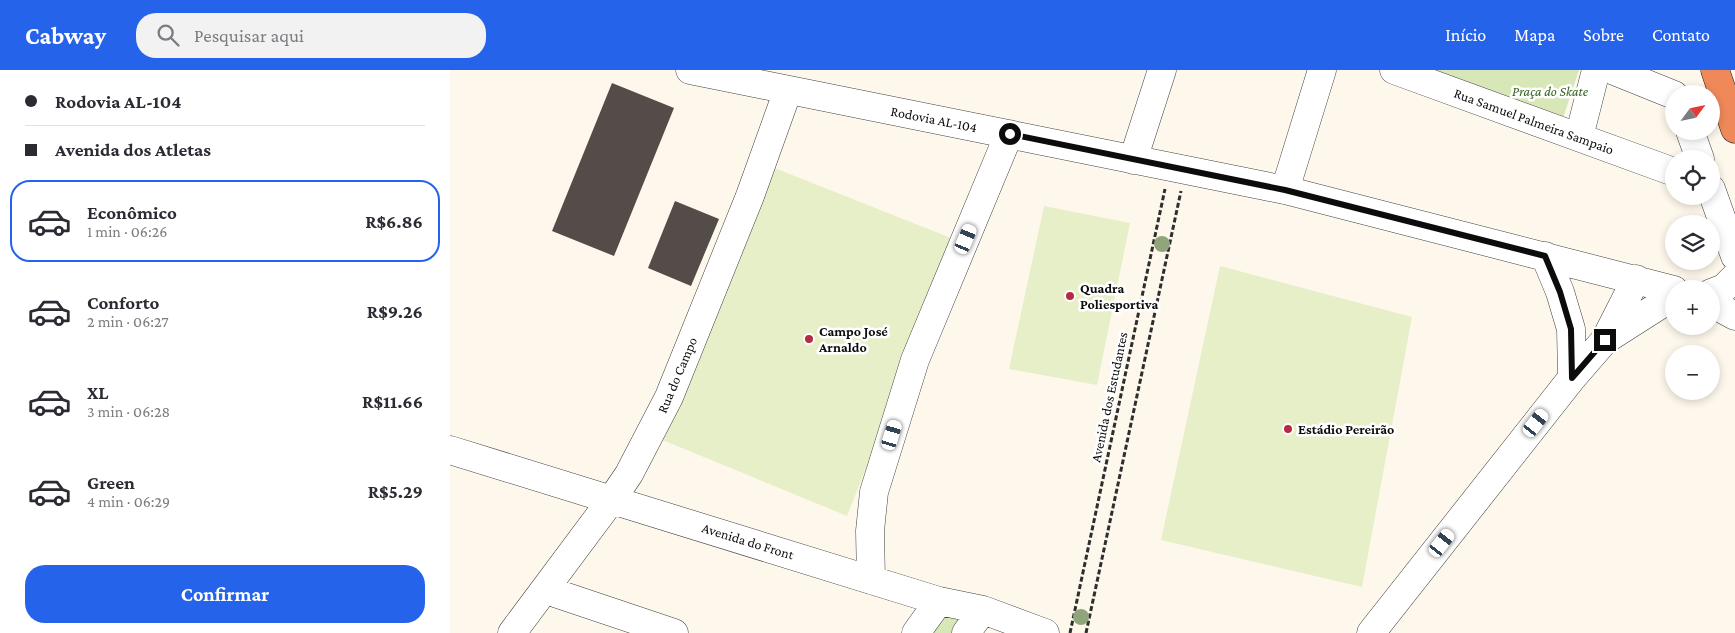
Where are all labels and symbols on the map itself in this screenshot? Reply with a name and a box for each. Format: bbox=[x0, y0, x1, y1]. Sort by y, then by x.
park label: Praça do Skate bbox=[1512, 83, 1589, 99]
street label: Rua Samuel Palmeira Sampaio bbox=[1452, 85, 1616, 157]
north arrow bbox=[1665, 85, 1720, 140]
street label: Rodovia AL-104 bbox=[889, 103, 979, 135]
route start bbox=[999, 123, 1021, 145]
car bbox=[953, 222, 978, 256]
place label: Quadra Poliesportiva bbox=[1080, 280, 1158, 312]
marker: Quadra Poliesportiva bbox=[1064, 290, 1076, 302]
place label: Campo José Arnaldo bbox=[818, 323, 888, 355]
route end bbox=[1594, 329, 1616, 351]
street label: Avenida dos Estudantes bbox=[1087, 330, 1131, 464]
marker: Campo José Arnaldo bbox=[803, 333, 815, 345]
street label: Rua do Campo bbox=[654, 334, 700, 416]
car bbox=[1520, 407, 1551, 439]
car bbox=[880, 418, 903, 452]
place label: Estádio Pereirão bbox=[1298, 421, 1394, 437]
marker: Estádio Pereirão bbox=[1282, 423, 1294, 435]
street label: Avenida do Front bbox=[700, 519, 796, 563]
car bbox=[1426, 527, 1457, 559]

